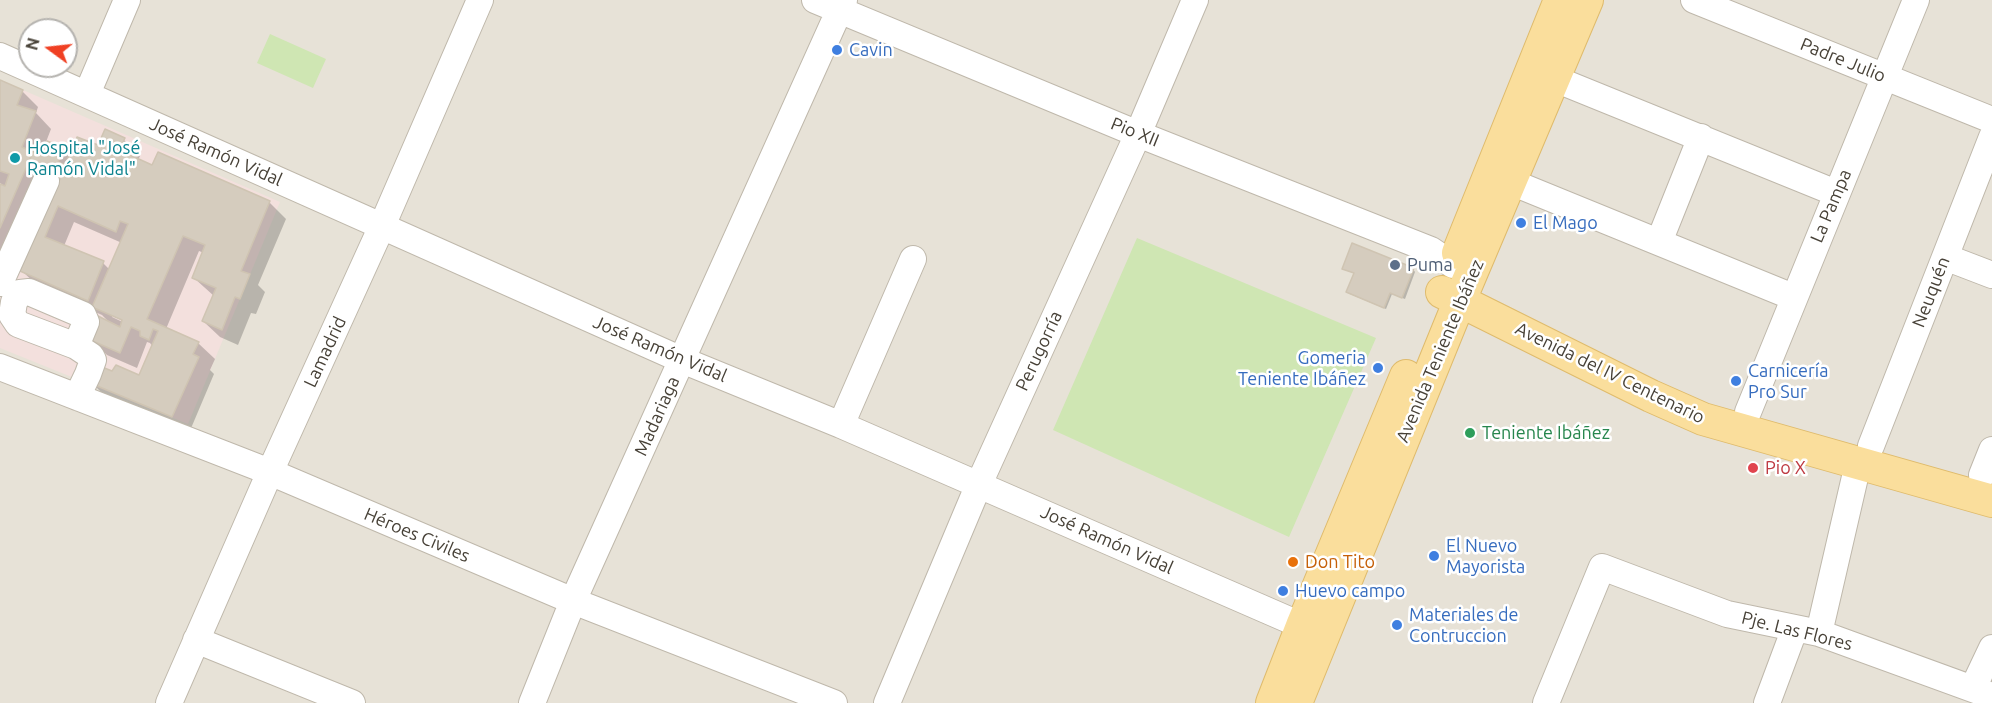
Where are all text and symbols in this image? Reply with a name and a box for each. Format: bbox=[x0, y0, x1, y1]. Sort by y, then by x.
north arrow bbox=[18, 18, 78, 78]
street label: Padre Julio bbox=[1797, 33, 1889, 87]
text: N bbox=[22, 36, 43, 52]
place label: Cavin bbox=[849, 39, 893, 61]
marker: Cavin bbox=[830, 43, 844, 57]
street label: José Ramón Vidal bbox=[146, 113, 286, 191]
street label: Pio XII bbox=[1108, 113, 1162, 151]
place label: Hospital "José Ramón Vidal" bbox=[27, 137, 140, 180]
marker: Hospital "José Ramón Vidal" bbox=[8, 151, 22, 165]
street label: La Pampa bbox=[1806, 166, 1856, 246]
place label: El Mago bbox=[1533, 212, 1598, 234]
marker: El Mago bbox=[1514, 216, 1528, 230]
place label: Puma bbox=[1407, 254, 1453, 276]
street label: Neuquén bbox=[1908, 254, 1954, 330]
street label: Avenida Teniente Ibáñez bbox=[1392, 256, 1488, 446]
marker: Puma bbox=[1388, 258, 1402, 272]
street label: Perugorría bbox=[1011, 308, 1067, 394]
street label: José Ramón Vidal bbox=[590, 311, 730, 387]
street label: Lamadrid bbox=[299, 313, 351, 391]
street label: Avenida del IV Centenario bbox=[1512, 318, 1708, 428]
place label: Gomeria Teniente Ibáñez bbox=[1238, 347, 1366, 389]
place label: Carnicería Pro Sur bbox=[1748, 360, 1828, 403]
marker: Gomeria Teniente Ibáñez bbox=[1371, 361, 1385, 375]
street label: Madariaga bbox=[630, 373, 684, 459]
marker: Carnicería Pro Sur bbox=[1729, 374, 1743, 388]
place label: Teniente Ibáñez bbox=[1482, 422, 1610, 444]
marker: Teniente Ibáñez bbox=[1463, 426, 1477, 440]
place label: Pio X bbox=[1765, 457, 1806, 479]
marker: Pio X bbox=[1746, 461, 1760, 475]
street label: José Ramón Vidal bbox=[1037, 501, 1177, 579]
street label: Héroes Civiles bbox=[361, 503, 473, 567]
place label: El Nuevo Mayorista bbox=[1446, 535, 1525, 578]
marker: El Nuevo Mayorista bbox=[1427, 549, 1441, 563]
place label: Don Tito bbox=[1305, 551, 1375, 573]
marker: Don Tito bbox=[1286, 555, 1300, 569]
place label: Huevo campo bbox=[1295, 580, 1405, 602]
marker: Huevo campo bbox=[1276, 584, 1290, 598]
place label: Materiales de Contruccion bbox=[1409, 604, 1518, 646]
street label: Pje. Las Flores bbox=[1739, 607, 1855, 655]
marker: Materiales de Contruccion bbox=[1390, 618, 1404, 632]

